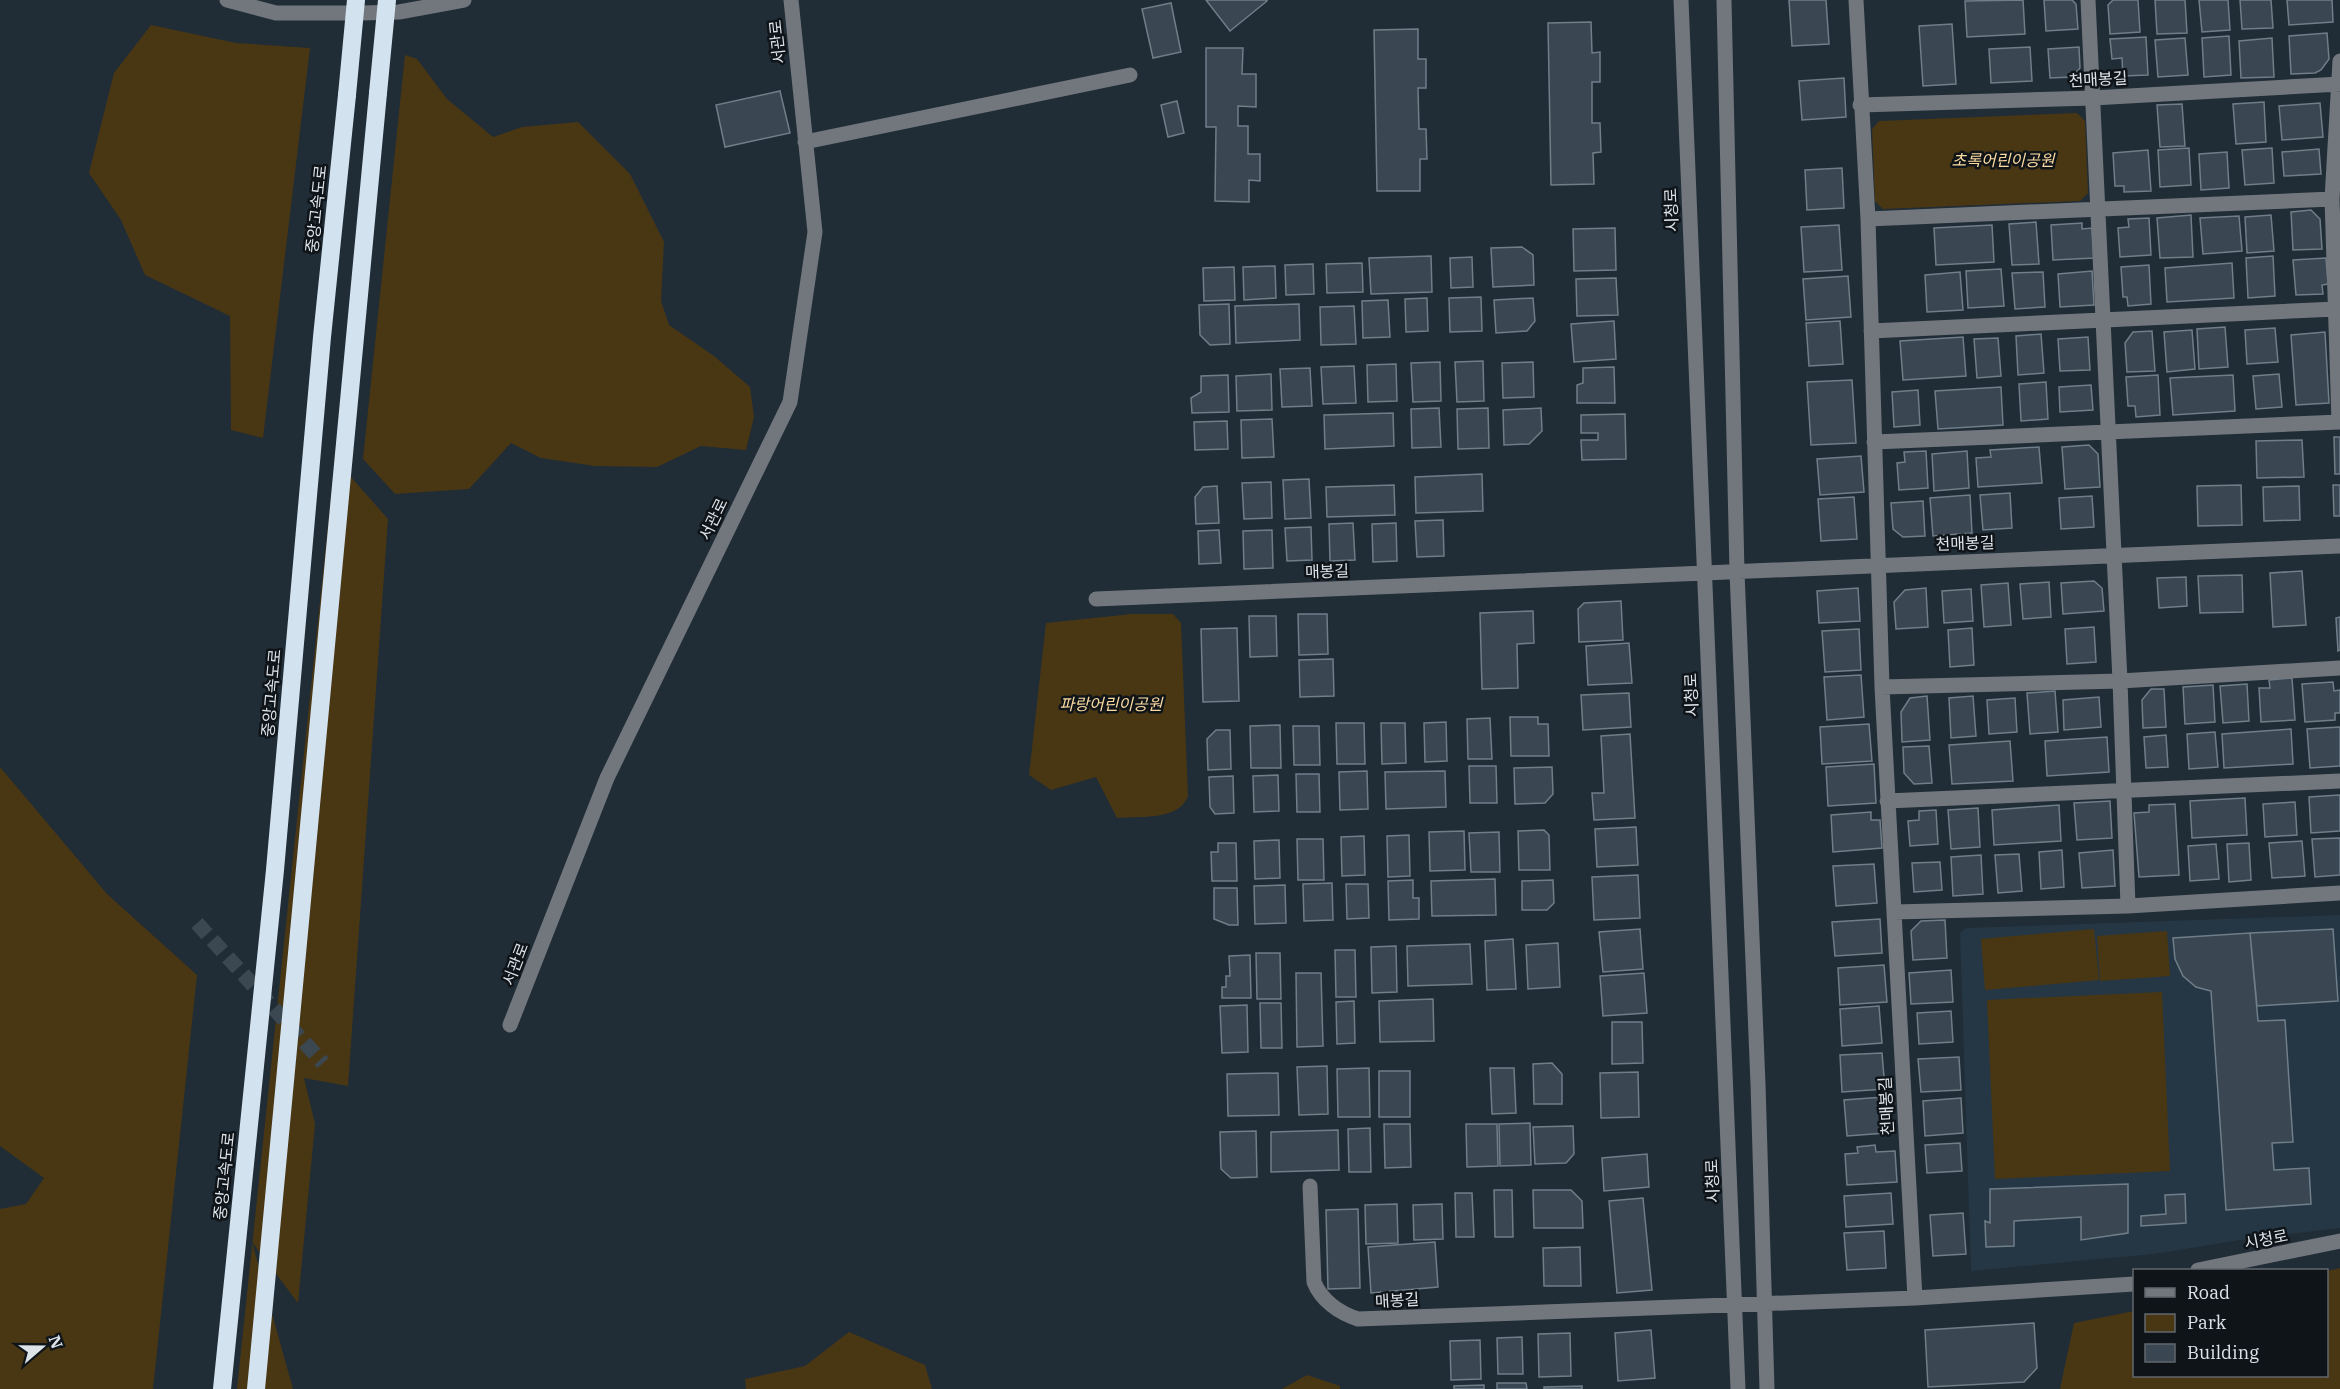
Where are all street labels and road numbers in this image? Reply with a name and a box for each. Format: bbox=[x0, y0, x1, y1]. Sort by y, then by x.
street label: 서관로 bbox=[765, 19, 789, 65]
street label: 천매봉길 bbox=[2068, 67, 2128, 91]
street label: 중앙고속도로 bbox=[301, 164, 331, 254]
street label: 시청로 bbox=[1660, 187, 1682, 232]
street label: 서관로 bbox=[694, 495, 732, 543]
street label: 천매봉길 bbox=[1935, 532, 1995, 554]
street label: 매봉길 bbox=[1305, 560, 1349, 582]
street label: 중앙고속도로 bbox=[257, 648, 285, 738]
street label: 시청로 bbox=[1680, 672, 1702, 717]
street label: 서관로 bbox=[498, 940, 532, 988]
street label: 천매봉길 bbox=[1874, 1076, 1898, 1136]
street label: 중앙고속도로 bbox=[209, 1131, 239, 1221]
street label: 시청로 bbox=[1701, 1158, 1723, 1203]
street label: 시청로 bbox=[2242, 1225, 2290, 1253]
street label: 매봉길 bbox=[1374, 1289, 1420, 1311]

